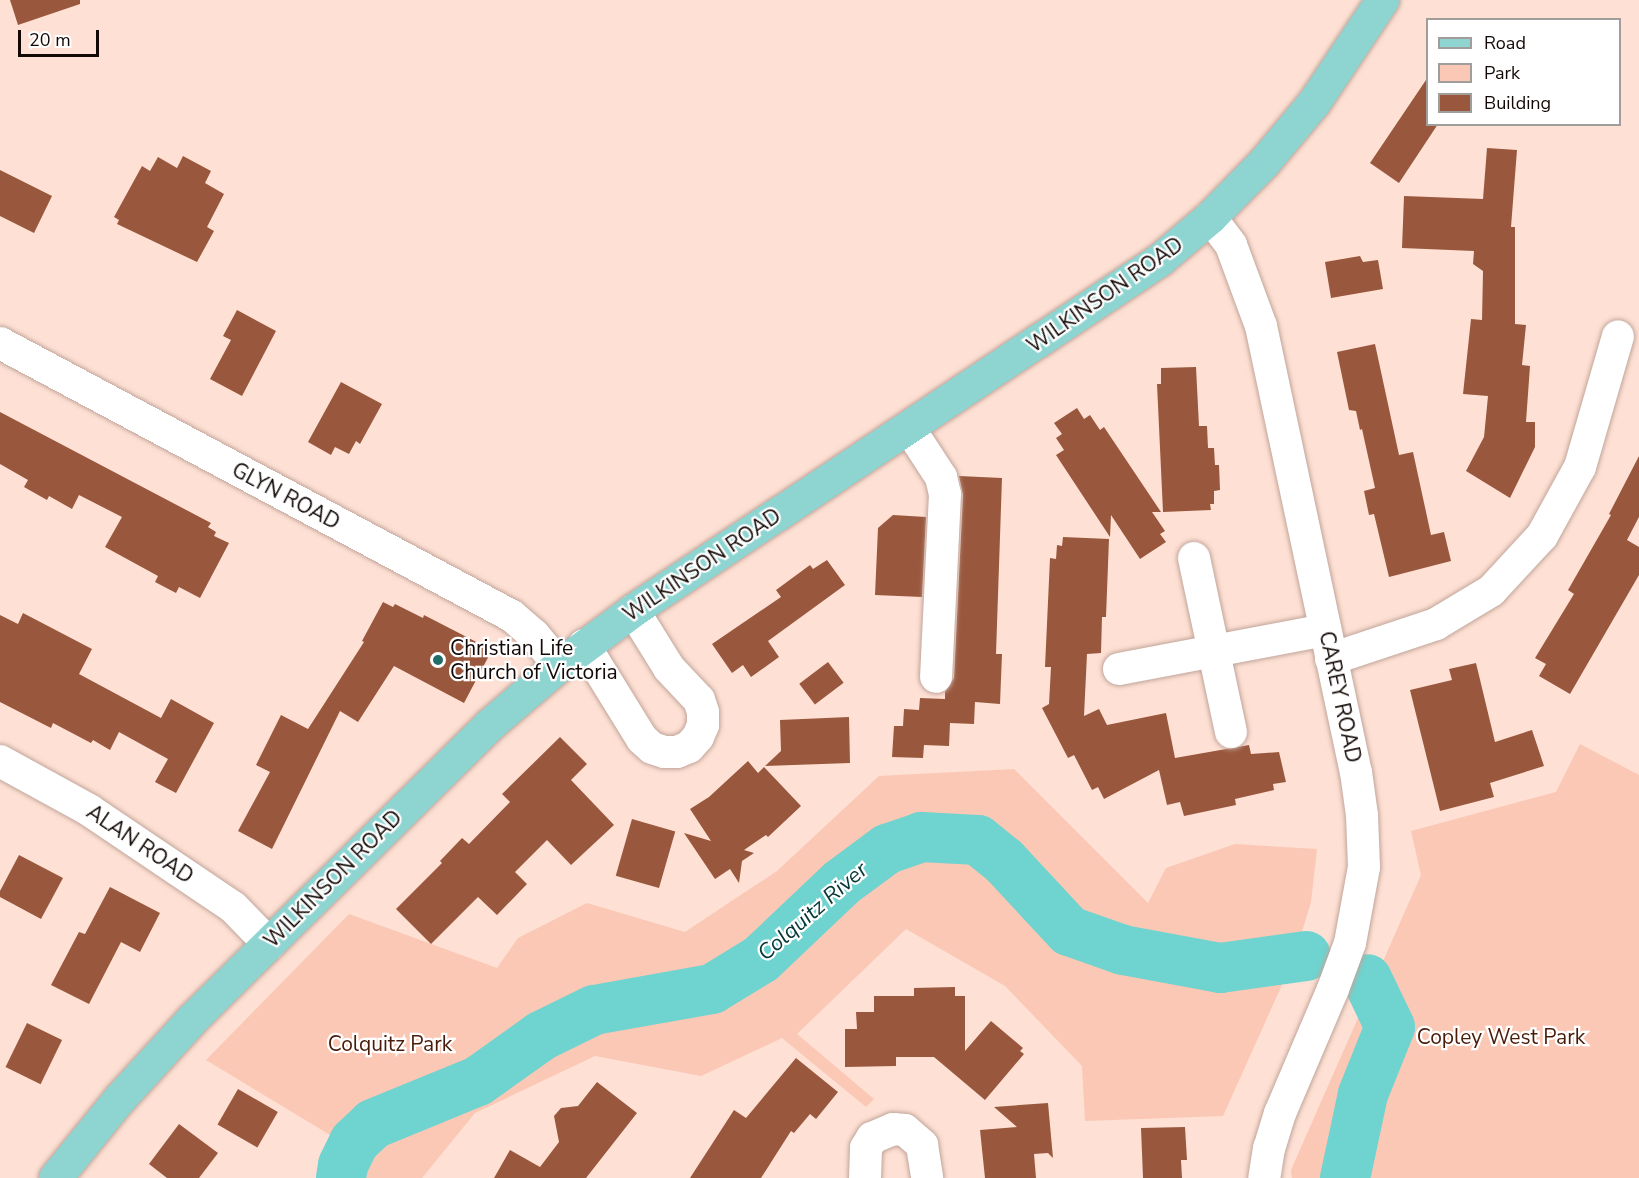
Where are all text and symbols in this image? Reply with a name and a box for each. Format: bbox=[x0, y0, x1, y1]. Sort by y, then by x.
scale bar bbox=[21, 18, 102, 56]
legend bbox=[1426, 18, 1621, 126]
text: 20 m bbox=[29, 28, 71, 52]
text: Road bbox=[1484, 31, 1526, 55]
text: Park bbox=[1484, 61, 1520, 85]
text: Building bbox=[1484, 91, 1551, 115]
street label: WILKINSON ROAD bbox=[1022, 232, 1188, 358]
street label: GLYN ROAD bbox=[228, 457, 344, 535]
street label: WILKINSON ROAD bbox=[618, 503, 786, 627]
street label: CAREY ROAD bbox=[1314, 629, 1366, 765]
place label: Christian Life Church of Victoria bbox=[450, 635, 618, 685]
marker: Christian Life Church of Victoria bbox=[431, 653, 445, 667]
street label: ALAN ROAD bbox=[82, 799, 198, 889]
street label: WILKINSON ROAD bbox=[259, 805, 407, 953]
water label: Colquitz River bbox=[753, 857, 873, 967]
park label: Copley West Park bbox=[1417, 1024, 1585, 1050]
park label: Colquitz Park bbox=[328, 1031, 452, 1057]

